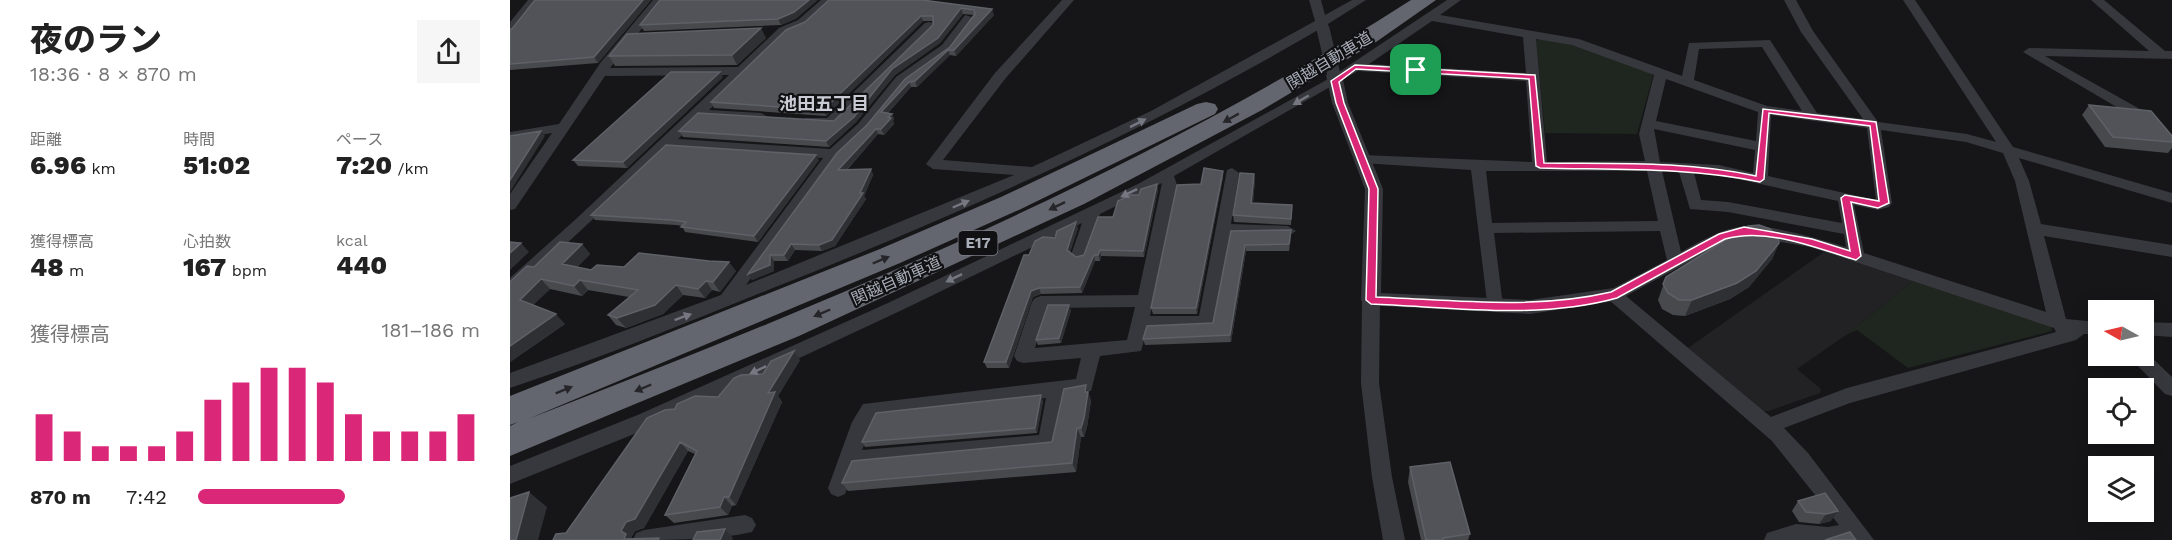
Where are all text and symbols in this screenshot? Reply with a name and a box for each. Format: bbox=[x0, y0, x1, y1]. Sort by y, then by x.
text: 夜のラン bbox=[30, 20, 162, 59]
button: share bbox=[417, 20, 480, 83]
street label: 関越自動車道 bbox=[1283, 28, 1375, 93]
pin bbox=[1390, 44, 1441, 95]
icon: arrive bbox=[1399, 53, 1432, 86]
text: 18:36 · 8 × 870 m bbox=[30, 62, 197, 86]
district label: 池田五丁目 bbox=[779, 93, 869, 114]
one-way arrow bbox=[1293, 95, 1309, 106]
one-way arrow bbox=[1223, 112, 1239, 123]
one-way arrow bbox=[1130, 119, 1147, 128]
text: 距離 bbox=[30, 130, 62, 149]
text: 時間 bbox=[183, 130, 215, 149]
text: ペース bbox=[336, 130, 383, 149]
text: 6.96 bbox=[30, 150, 86, 180]
text: 51:02 bbox=[183, 150, 250, 180]
text: 7:20 bbox=[336, 150, 392, 180]
text: km bbox=[86, 159, 116, 178]
text: /km bbox=[392, 159, 429, 178]
one-way arrow bbox=[1121, 189, 1138, 198]
one-way arrow bbox=[953, 200, 970, 209]
one-way arrow bbox=[1049, 201, 1066, 210]
text: kcal bbox=[336, 231, 368, 250]
road number: E17 bbox=[958, 231, 998, 255]
text: 獲得標高 bbox=[30, 232, 94, 251]
text: 心拍数 bbox=[183, 232, 231, 251]
text: 440 bbox=[336, 250, 387, 280]
text: 48 bbox=[30, 252, 64, 282]
text: 167 bbox=[183, 252, 226, 282]
street label: 関越自動車道 bbox=[848, 252, 944, 309]
one-way arrow bbox=[872, 255, 890, 265]
text: m bbox=[64, 261, 84, 280]
text: bpm bbox=[226, 261, 267, 280]
one-way arrow bbox=[945, 274, 962, 283]
north arrow bbox=[2088, 300, 2154, 366]
map controls bbox=[2088, 300, 2154, 522]
one-way arrow bbox=[813, 308, 831, 318]
one-way arrow bbox=[674, 312, 692, 321]
text: 181–186 m bbox=[381, 318, 480, 342]
text: 獲得標高 bbox=[30, 322, 110, 346]
one-way arrow bbox=[750, 365, 767, 374]
button: locate bbox=[2088, 378, 2154, 444]
one-way arrow bbox=[633, 383, 651, 393]
one-way arrow bbox=[556, 385, 574, 395]
button: layers bbox=[2088, 456, 2154, 522]
text: 870 m bbox=[30, 485, 91, 509]
text: 7:42 bbox=[126, 485, 167, 509]

